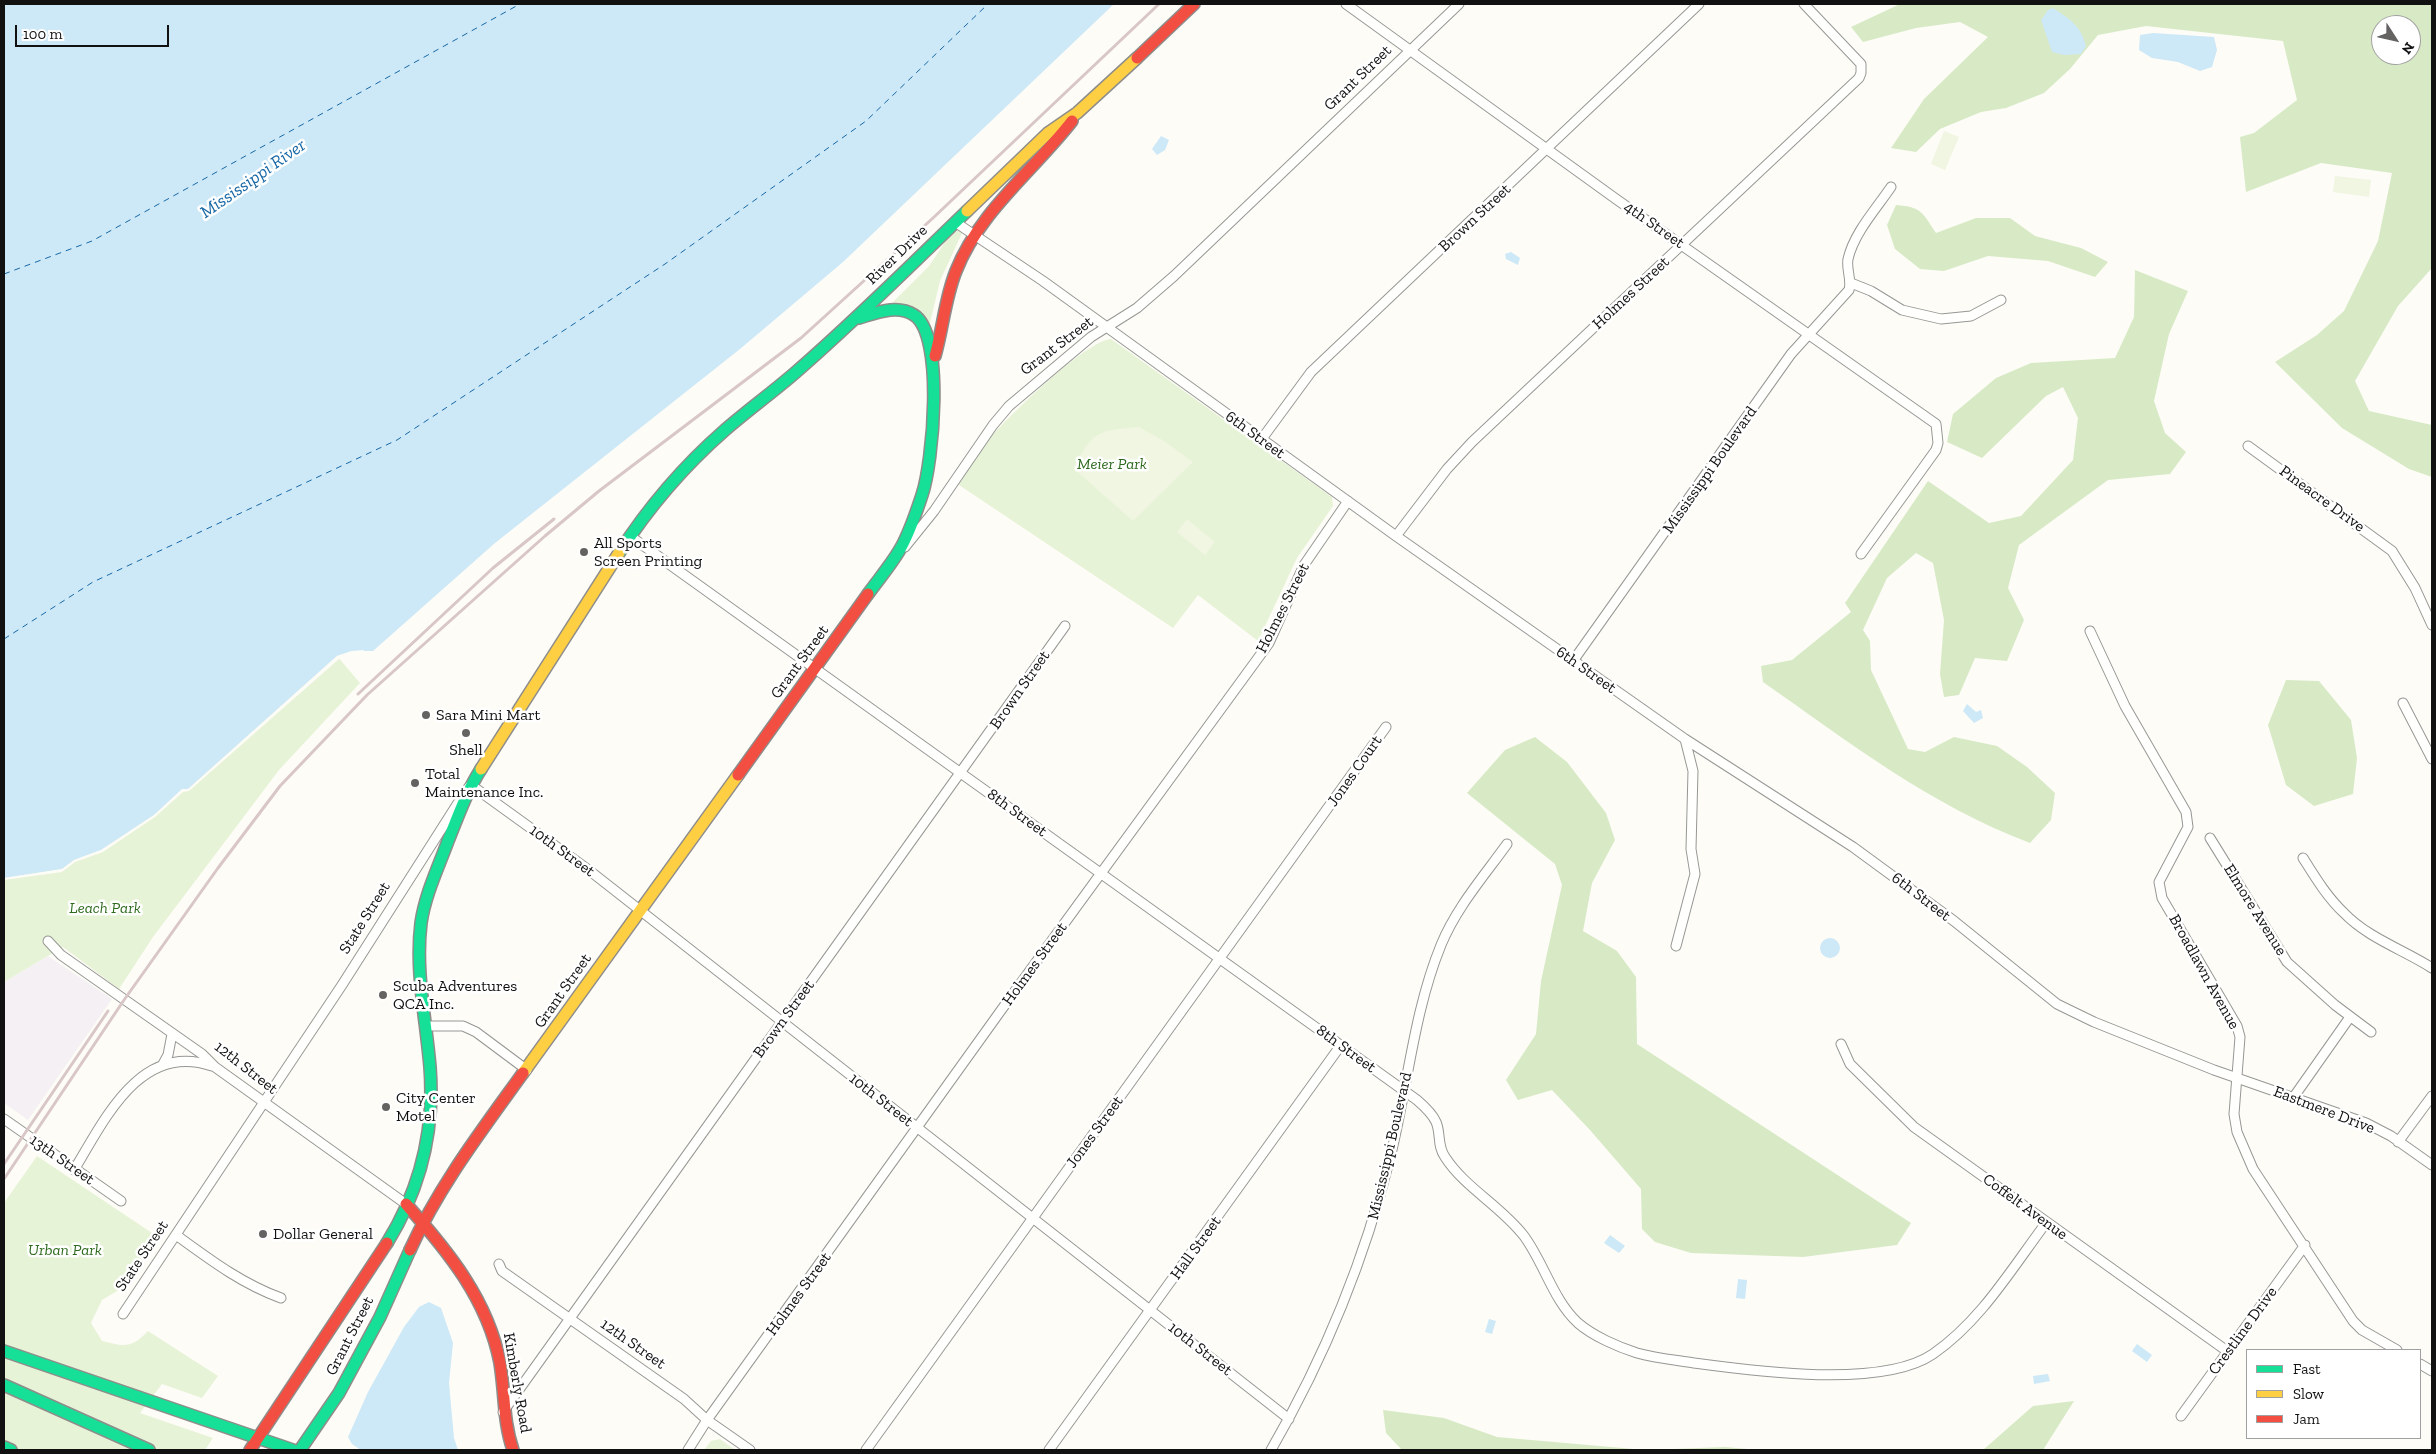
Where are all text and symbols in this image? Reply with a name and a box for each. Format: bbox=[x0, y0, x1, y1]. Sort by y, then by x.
scale bar bbox=[18, 15, 171, 47]
north arrow bbox=[2371, 15, 2421, 65]
text: 100 m bbox=[23, 25, 62, 43]
text: N bbox=[2398, 39, 2418, 58]
street label: Grant Street bbox=[1320, 41, 1396, 115]
water label: Mississippi River bbox=[196, 135, 310, 223]
street label: Brown Street bbox=[1435, 180, 1515, 256]
street label: 4th Street bbox=[1620, 197, 1688, 253]
street label: River Drive bbox=[862, 221, 932, 289]
street label: Holmes Street bbox=[1589, 252, 1673, 334]
street label: Grant Street bbox=[1017, 312, 1097, 380]
street label: Mississippi Boulevard bbox=[1659, 403, 1761, 537]
street label: 6th Street bbox=[1221, 407, 1289, 463]
park label: Meier Park bbox=[1077, 454, 1147, 474]
street label: Pineacre Drive bbox=[2275, 462, 2369, 536]
place label: All Sports Screen Printing bbox=[594, 533, 702, 571]
marker: All Sports Screen Printing bbox=[578, 546, 590, 558]
street label: Holmes Street bbox=[1252, 560, 1314, 656]
street label: Grant Street bbox=[767, 621, 833, 703]
street label: 6th Street bbox=[1552, 642, 1620, 698]
street label: Brown Street bbox=[986, 647, 1054, 733]
place label: Sara Mini Mart bbox=[436, 705, 541, 725]
marker: Sara Mini Mart bbox=[420, 709, 432, 721]
marker: Shell bbox=[460, 727, 472, 739]
street label: Jones Court bbox=[1323, 732, 1387, 810]
place label: Shell bbox=[449, 740, 483, 760]
place label: Total Maintenance Inc. bbox=[425, 764, 543, 802]
marker: Total Maintenance Inc. bbox=[409, 777, 421, 789]
street label: 8th Street bbox=[983, 785, 1051, 841]
street label: 10th Street bbox=[526, 821, 598, 881]
street label: Elmore Avenue bbox=[2219, 861, 2291, 959]
street label: 6th Street bbox=[1888, 869, 1954, 925]
street label: State Street bbox=[335, 878, 395, 958]
park label: Leach Park bbox=[69, 898, 141, 918]
street label: Broadlawn Avenue bbox=[2164, 911, 2244, 1033]
street label: Holmes Street bbox=[998, 919, 1072, 1009]
street label: Grant Street bbox=[530, 950, 596, 1032]
place label: Scuba Adventures QCA Inc. bbox=[393, 976, 517, 1014]
street label: Brown Street bbox=[749, 976, 819, 1062]
marker: Scuba Adventures QCA Inc. bbox=[377, 989, 389, 1001]
street label: 8th Street bbox=[1312, 1021, 1380, 1077]
street label: 12th Street bbox=[211, 1037, 281, 1099]
street label: 10th Street bbox=[845, 1069, 917, 1131]
street label: Mississippi Boulevard bbox=[1364, 1070, 1416, 1222]
street label: Eastmere Drive bbox=[2271, 1082, 2377, 1138]
place label: City Center Motel bbox=[396, 1088, 476, 1126]
street label: Jones Street bbox=[1062, 1092, 1128, 1172]
marker: City Center Motel bbox=[380, 1101, 392, 1113]
street label: 13th Street bbox=[26, 1131, 98, 1189]
street label: Coffelt Avenue bbox=[1979, 1170, 2071, 1244]
street label: Hall Street bbox=[1166, 1212, 1226, 1284]
street label: State Street bbox=[111, 1217, 173, 1295]
place label: Dollar General bbox=[273, 1224, 373, 1244]
marker: Dollar General bbox=[257, 1228, 269, 1240]
park label: Urban Park bbox=[28, 1240, 102, 1260]
street label: Holmes Street bbox=[762, 1249, 836, 1339]
street label: Crestline Drive bbox=[2205, 1283, 2281, 1379]
street label: Grant Street bbox=[322, 1293, 378, 1379]
street label: 12th Street bbox=[597, 1315, 669, 1373]
street label: 10th Street bbox=[1164, 1318, 1236, 1380]
street label: Kimberly Road bbox=[499, 1331, 535, 1435]
legend bbox=[2246, 1349, 2421, 1439]
text: Fast bbox=[2293, 1360, 2321, 1378]
text: Slow bbox=[2293, 1385, 2324, 1403]
text: Jam bbox=[2293, 1410, 2320, 1428]

